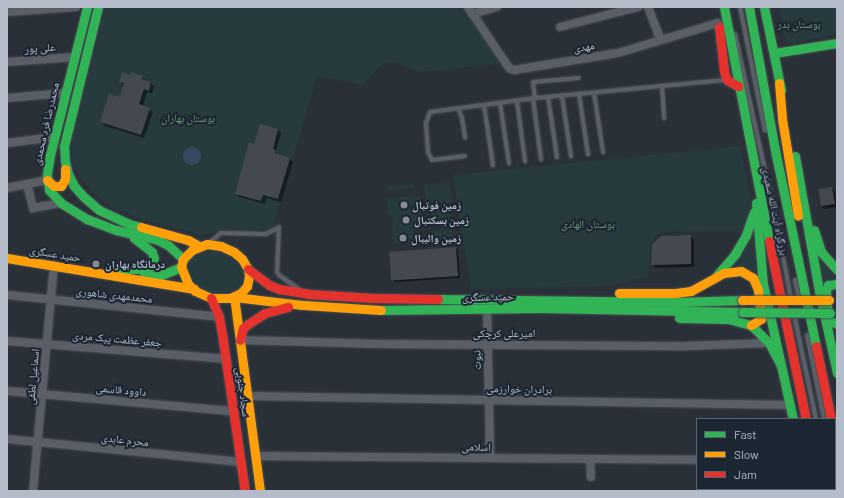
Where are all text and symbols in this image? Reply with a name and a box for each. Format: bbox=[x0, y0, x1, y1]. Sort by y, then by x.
park label: بوستان بدر bbox=[777, 17, 821, 31]
street label: مهدی bbox=[572, 39, 596, 55]
street label: علی پور bbox=[24, 40, 56, 56]
street label: محمدرضا فرد محمدی bbox=[30, 81, 62, 167]
park label: بوستان بهاران bbox=[161, 111, 215, 125]
street label: بزرگراه آیت الله سعیدی bbox=[759, 166, 791, 256]
place label: زمین فوتبال bbox=[412, 198, 461, 212]
marker: زمین فوتبال bbox=[399, 200, 409, 210]
place label: زمین بسکتبال bbox=[414, 213, 469, 227]
marker: زمین بسکتبال bbox=[401, 215, 411, 225]
park label: بوستان الهادی bbox=[561, 217, 615, 231]
place label: زمین والیبال bbox=[411, 231, 461, 245]
marker: زمین والیبال bbox=[398, 233, 408, 243]
street label: حمید عسگری bbox=[28, 243, 82, 265]
place label: درمانگاه بهاران bbox=[105, 257, 165, 271]
marker: درمانگاه بهاران bbox=[90, 258, 102, 270]
street label: محمدمهدی شاهوری bbox=[75, 284, 153, 306]
street label: حمید عسگری bbox=[462, 290, 514, 304]
street label: امیرعلی کرچکی bbox=[473, 326, 535, 340]
street label: جعفر عظمت پیک مردی bbox=[72, 329, 162, 349]
street label: اسماعیل لطفی bbox=[24, 348, 42, 406]
street label: نبوت bbox=[470, 350, 484, 370]
street label: سجاد جنوبی bbox=[233, 366, 253, 418]
street label: داوود قاسمی bbox=[95, 381, 147, 399]
street label: برادران خوارزمی bbox=[486, 382, 552, 396]
legend bbox=[696, 418, 836, 490]
text: Fast bbox=[734, 427, 757, 441]
street label: محرم عابدی bbox=[101, 431, 149, 449]
street label: اسلامی bbox=[461, 440, 491, 454]
text: Slow bbox=[734, 447, 759, 461]
text: Jam bbox=[734, 467, 757, 481]

